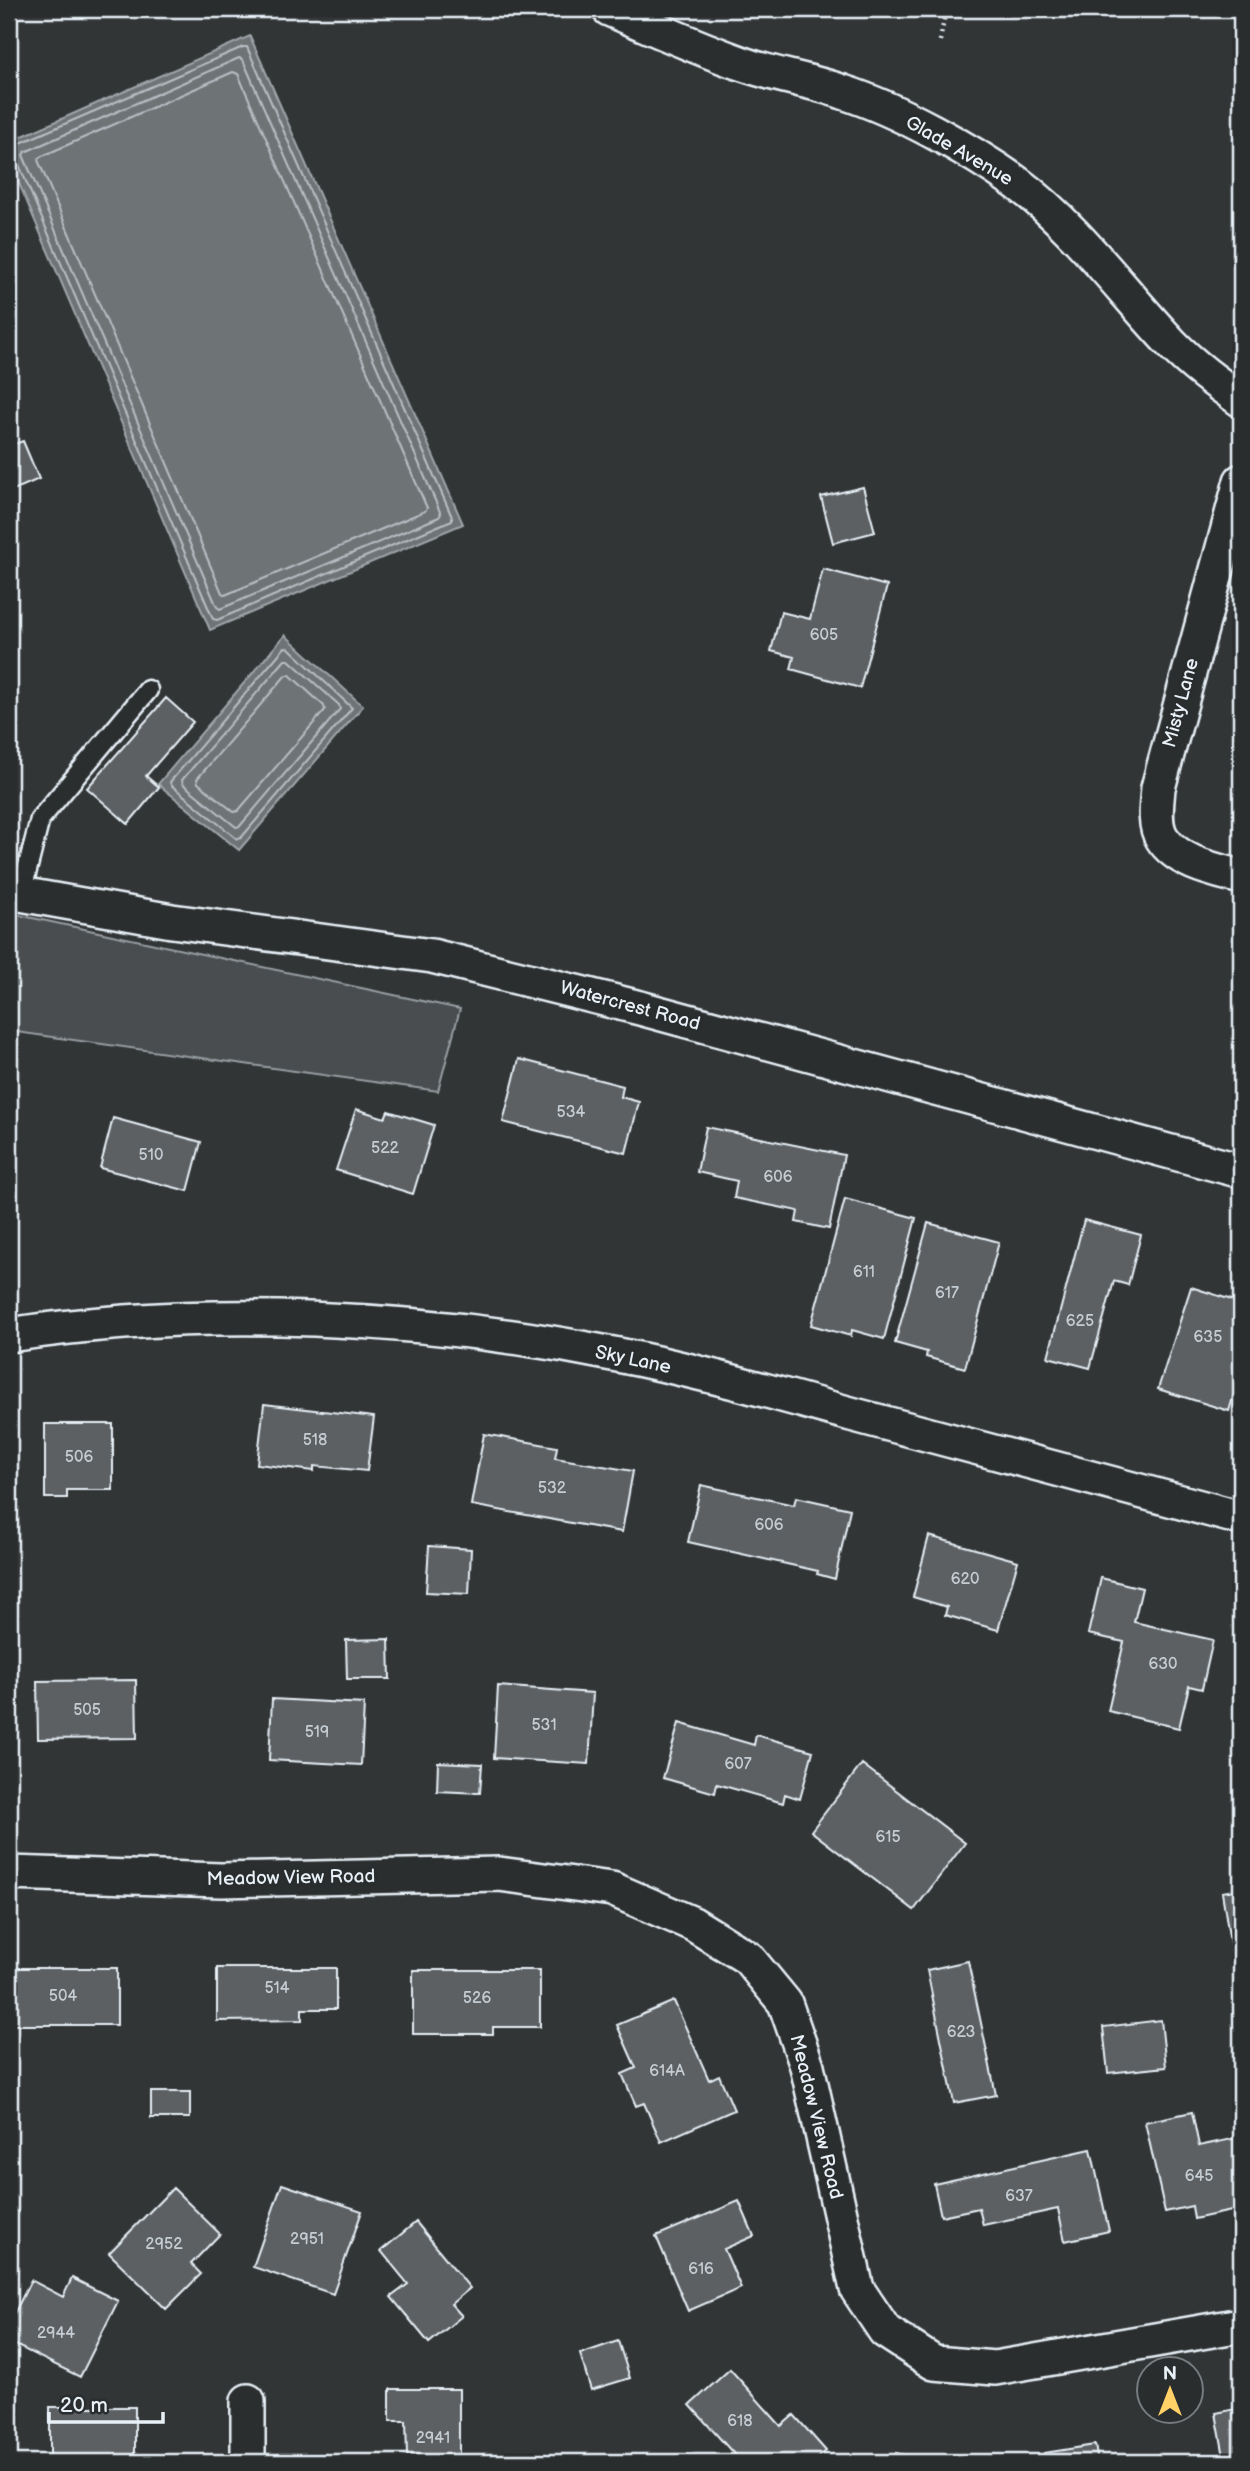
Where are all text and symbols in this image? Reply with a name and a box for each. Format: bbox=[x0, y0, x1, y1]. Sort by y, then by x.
street label: Glade Avenue bbox=[901, 111, 1017, 191]
house number: 605 bbox=[810, 626, 838, 645]
street label: Misty Lane bbox=[1158, 656, 1204, 750]
street label: Watercrest Road bbox=[557, 976, 703, 1036]
house number: 534 bbox=[557, 1103, 586, 1122]
house number: 522 bbox=[371, 1139, 400, 1158]
house number: 510 bbox=[139, 1146, 163, 1165]
house number: 606 bbox=[764, 1168, 793, 1187]
house number: 611 bbox=[853, 1263, 875, 1282]
house number: 617 bbox=[935, 1284, 959, 1303]
house number: 625 bbox=[1066, 1312, 1094, 1331]
house number: 635 bbox=[1194, 1328, 1222, 1347]
street label: Sky Lane bbox=[593, 1341, 673, 1379]
house number: 518 bbox=[303, 1431, 327, 1450]
house number: 506 bbox=[65, 1448, 93, 1467]
house number: 532 bbox=[538, 1479, 567, 1498]
house number: 606 bbox=[755, 1516, 784, 1535]
house number: 620 bbox=[951, 1570, 979, 1589]
house number: 630 bbox=[1148, 1655, 1178, 1674]
house number: 505 bbox=[73, 1701, 101, 1720]
house number: 531 bbox=[531, 1716, 557, 1735]
house number: 519 bbox=[305, 1723, 329, 1742]
house number: 607 bbox=[724, 1755, 752, 1774]
house number: 615 bbox=[875, 1828, 901, 1847]
street label: Meadow View Road bbox=[207, 1865, 375, 1891]
house number: 514 bbox=[264, 1979, 290, 1998]
house number: 504 bbox=[49, 1987, 77, 2006]
house number: 526 bbox=[463, 1989, 491, 2008]
house number: 623 bbox=[947, 2023, 976, 2042]
street label: Meadow View Road bbox=[784, 2032, 848, 2202]
house number: 614A bbox=[649, 2062, 685, 2081]
house number: 645 bbox=[1185, 2167, 1213, 2186]
house number: 637 bbox=[1005, 2187, 1033, 2206]
house number: 2951 bbox=[290, 2230, 324, 2249]
house number: 2952 bbox=[145, 2235, 183, 2254]
house number: 616 bbox=[688, 2260, 714, 2279]
house number: 2944 bbox=[37, 2324, 75, 2343]
north arrow bbox=[1134, 2356, 1204, 2426]
text: N bbox=[1163, 2363, 1177, 2386]
scale bar bbox=[49, 2380, 163, 2424]
text: 20 m bbox=[60, 2393, 108, 2418]
house number: 618 bbox=[727, 2412, 753, 2431]
house number: 2941 bbox=[416, 2429, 450, 2448]

